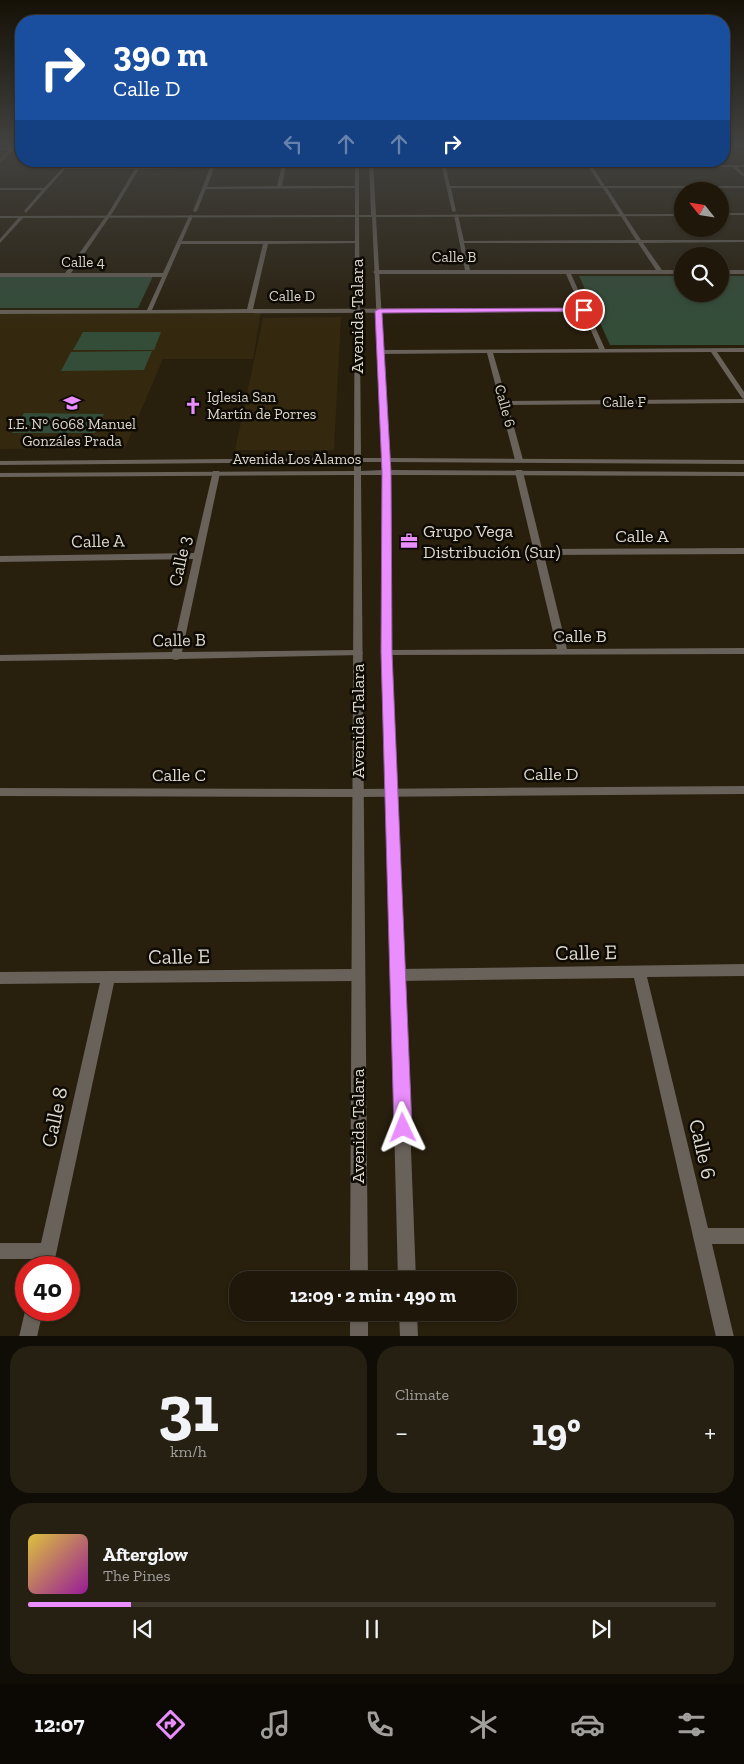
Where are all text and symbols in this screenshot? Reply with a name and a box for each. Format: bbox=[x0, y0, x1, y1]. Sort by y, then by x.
text: 390 m bbox=[113, 33, 208, 75]
icon: right bbox=[30, 35, 95, 100]
text: Calle D bbox=[113, 75, 180, 102]
icon: left bbox=[279, 130, 307, 158]
icon: ahead bbox=[332, 130, 360, 158]
icon: ahead bbox=[385, 130, 413, 158]
icon: right bbox=[438, 130, 466, 158]
north arrow bbox=[674, 182, 729, 238]
map controls bbox=[674, 182, 729, 302]
button: search bbox=[674, 247, 729, 302]
street label: Calle B bbox=[432, 248, 476, 266]
street label: Calle 4 bbox=[61, 253, 105, 271]
street label: Avenida Talara bbox=[346, 258, 368, 373]
street label: Calle D bbox=[269, 287, 315, 305]
pin bbox=[563, 289, 605, 331]
icon: arrive bbox=[570, 296, 598, 324]
street label: Calle 6 bbox=[491, 383, 519, 429]
place label: Iglesia San Martín de Porres bbox=[207, 388, 316, 423]
school or university icon: I.E. N° 6068 Manuel Gonzáles Prada bbox=[62, 393, 82, 413]
street label: Calle F bbox=[602, 393, 646, 411]
church icon: Iglesia San Martín de Porres bbox=[183, 396, 203, 416]
place label: I.E. N° 6068 Manuel Gonzáles Prada bbox=[8, 415, 136, 450]
street label: Avenida Los Alamos bbox=[233, 450, 361, 468]
place label: Grupo Vega Distribución (Sur) bbox=[423, 520, 561, 563]
street label: Calle A bbox=[615, 525, 669, 547]
street label: Calle A bbox=[71, 530, 125, 552]
office icon: Grupo Vega Distribución (Sur) bbox=[399, 531, 419, 551]
street label: Calle 3 bbox=[164, 533, 196, 588]
street label: Calle B bbox=[553, 625, 607, 647]
street label: Calle B bbox=[152, 629, 206, 651]
street label: Avenida Talara bbox=[347, 663, 369, 778]
street label: Calle D bbox=[523, 763, 579, 785]
street label: Calle C bbox=[152, 764, 206, 786]
street label: Calle E bbox=[555, 939, 617, 965]
street label: Calle E bbox=[148, 943, 210, 969]
street label: Avenida Talara bbox=[347, 1068, 369, 1183]
street label: Calle 8 bbox=[35, 1085, 73, 1149]
position arrow bbox=[376, 1101, 428, 1153]
street label: Calle 6 bbox=[684, 1117, 722, 1181]
speed limit sign: 40 bbox=[15, 1256, 80, 1321]
text: 12:09 · 2 min · 490 m bbox=[290, 1284, 456, 1307]
text: 31 bbox=[158, 1370, 219, 1448]
text: Climate bbox=[395, 1385, 449, 1404]
text: 19° bbox=[532, 1409, 581, 1455]
text: − bbox=[395, 1416, 408, 1449]
text: + bbox=[704, 1416, 716, 1449]
text: km/h bbox=[170, 1442, 207, 1461]
text: Afterglow bbox=[103, 1543, 188, 1566]
text: The Pines bbox=[103, 1566, 170, 1585]
icon: previous bbox=[129, 1615, 157, 1643]
icon: pause bbox=[358, 1615, 386, 1643]
icon: next bbox=[587, 1615, 615, 1643]
icon: directions bbox=[153, 1707, 188, 1742]
icon: music bbox=[258, 1707, 293, 1742]
icon: phone bbox=[362, 1707, 397, 1742]
icon: climate bbox=[466, 1707, 501, 1742]
icon: car bbox=[570, 1707, 605, 1742]
icon: filters bbox=[674, 1707, 709, 1742]
text: 12:07 bbox=[35, 1711, 84, 1738]

